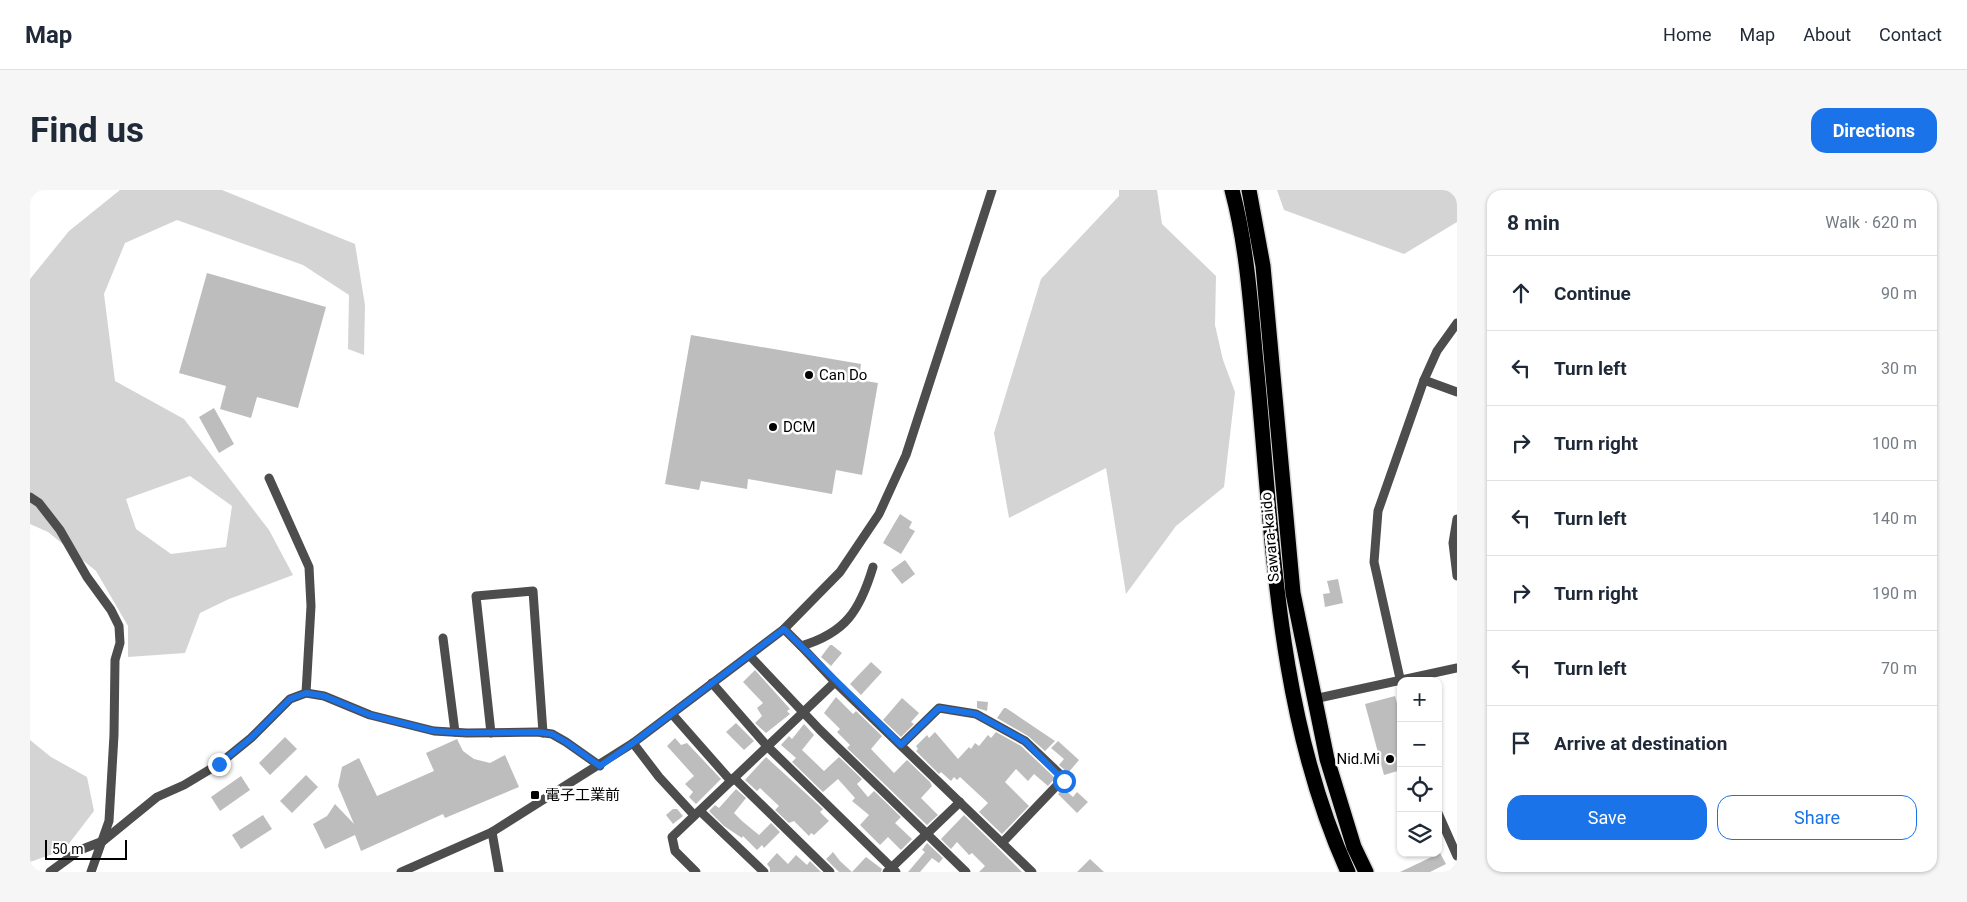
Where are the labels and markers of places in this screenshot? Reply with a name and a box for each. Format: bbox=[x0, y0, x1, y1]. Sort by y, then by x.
place label: Can Do bbox=[819, 366, 867, 384]
marker: Can Do bbox=[803, 369, 815, 381]
place label: DCM bbox=[783, 418, 816, 436]
marker: DCM bbox=[767, 421, 779, 433]
place label: Nid.Mi bbox=[1336, 750, 1380, 768]
marker: Nid.Mi bbox=[1384, 753, 1396, 765]
place label: 電子工業前 bbox=[545, 786, 620, 804]
marker: 電子工業前 bbox=[529, 789, 541, 801]

